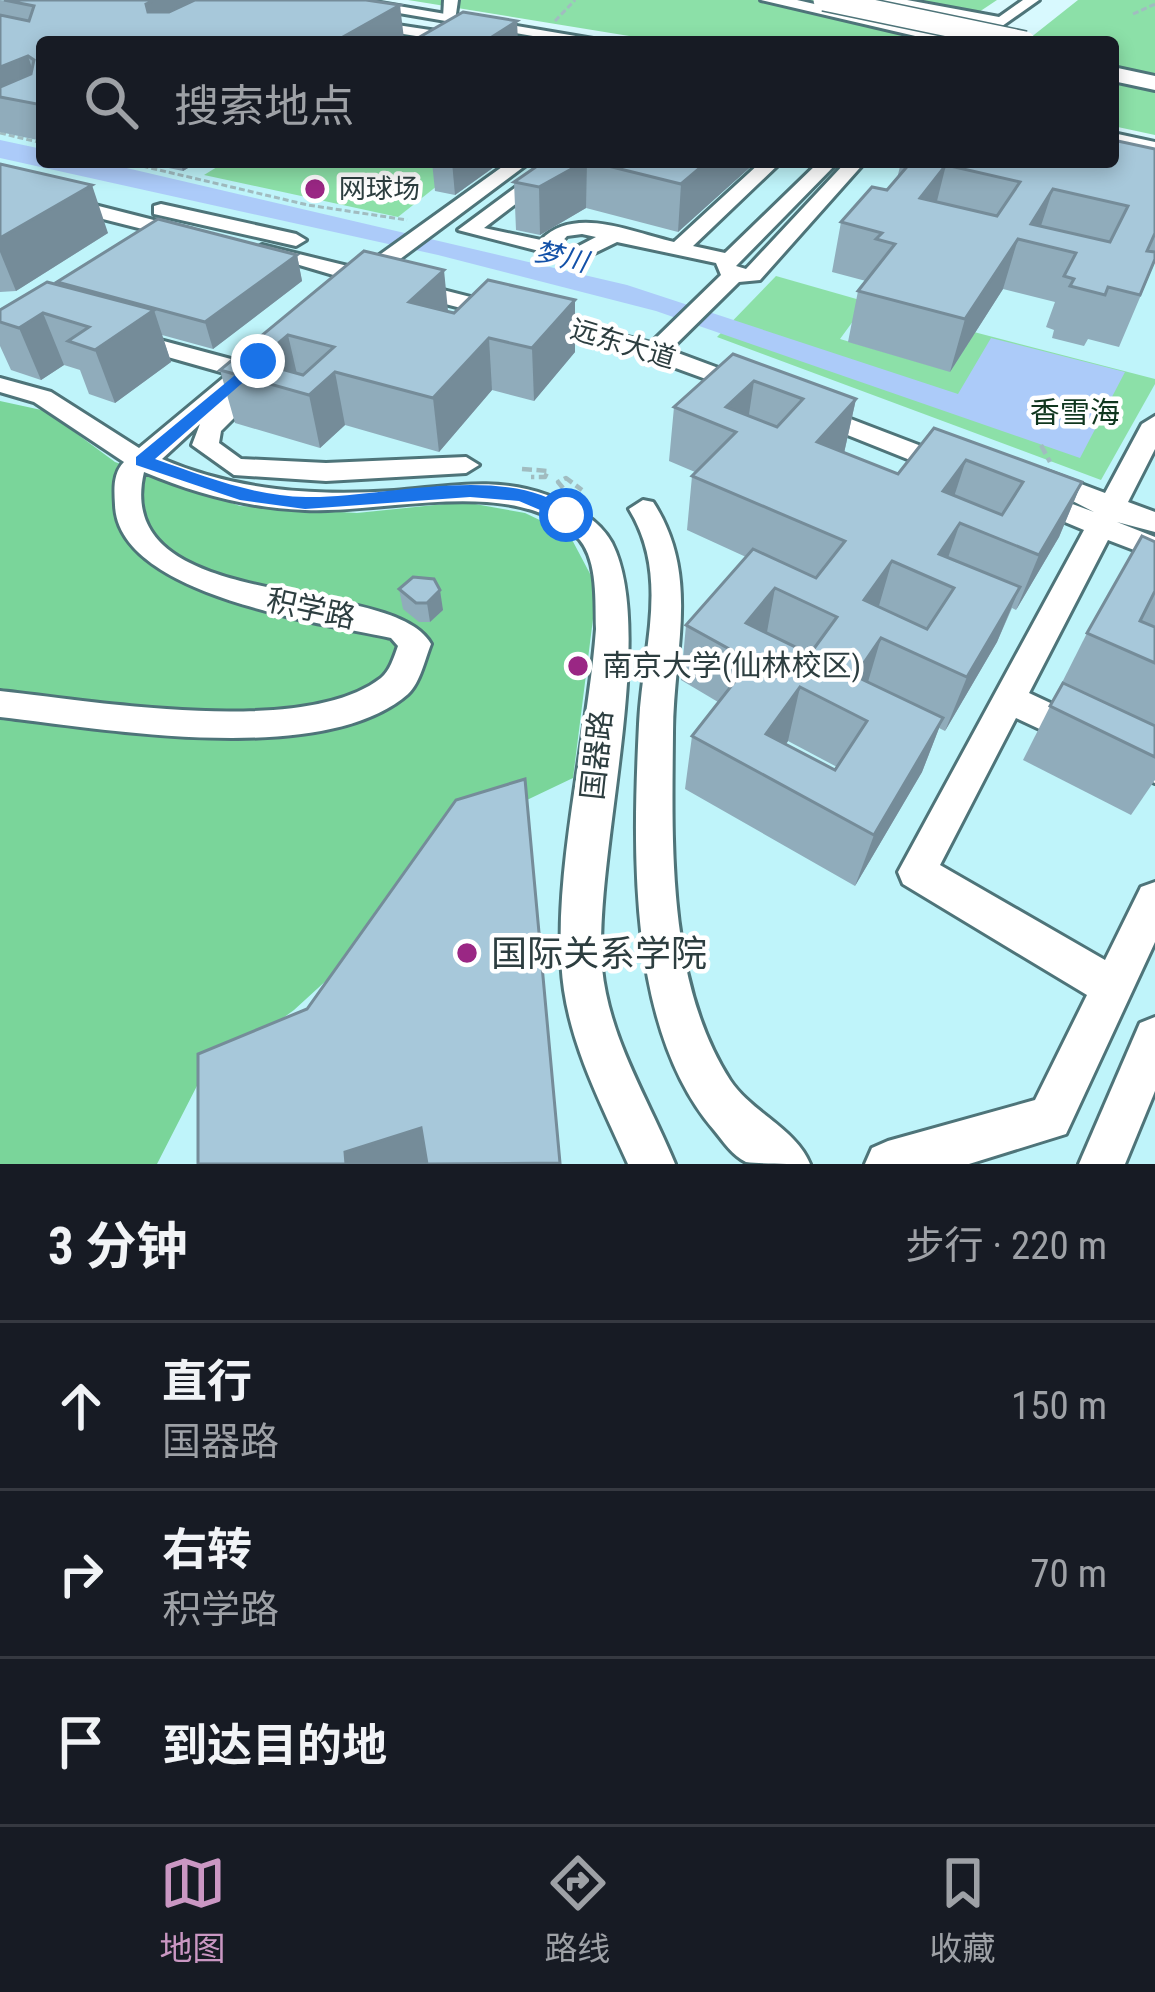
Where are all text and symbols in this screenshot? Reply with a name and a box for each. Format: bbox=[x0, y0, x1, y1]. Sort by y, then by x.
search box bbox=[36, 36, 1119, 168]
icon: search bbox=[78, 69, 144, 135]
text: 搜索地点 bbox=[174, 80, 354, 133]
place label: 网球场 bbox=[339, 173, 420, 205]
marker: 网球场 bbox=[302, 176, 328, 202]
water label: 梦川 bbox=[531, 235, 594, 279]
street label: 远东大道 bbox=[567, 313, 679, 375]
route end bbox=[231, 334, 285, 388]
park label: 香雪海 bbox=[1030, 395, 1120, 430]
route start bbox=[539, 488, 593, 542]
street label: 积学路 bbox=[263, 582, 359, 635]
place label: 南京大学(仙林校区) bbox=[602, 648, 861, 683]
marker: 南京大学(仙林校区) bbox=[565, 653, 591, 679]
street label: 国器路 bbox=[574, 708, 619, 802]
place label: 国际关系学院 bbox=[491, 933, 707, 975]
marker: 国际关系学院 bbox=[454, 940, 480, 966]
text: 3 分钟 bbox=[48, 1217, 188, 1276]
text: 步行 · 220 m bbox=[906, 1223, 1107, 1269]
text: 直行 bbox=[162, 1355, 252, 1408]
icon: ahead bbox=[48, 1373, 114, 1439]
text: 150 m bbox=[1011, 1383, 1107, 1429]
text: 国器路 bbox=[162, 1419, 279, 1465]
text: 右转 bbox=[162, 1523, 252, 1576]
icon: right bbox=[48, 1541, 114, 1607]
text: 70 m bbox=[1030, 1551, 1107, 1597]
text: 积学路 bbox=[162, 1587, 279, 1633]
icon: arrive bbox=[48, 1709, 114, 1775]
text: 到达目的地 bbox=[162, 1719, 387, 1772]
tab: 地图 bbox=[160, 1850, 226, 1970]
tab: 路线 bbox=[545, 1850, 611, 1970]
tab: 收藏 bbox=[930, 1850, 996, 1970]

